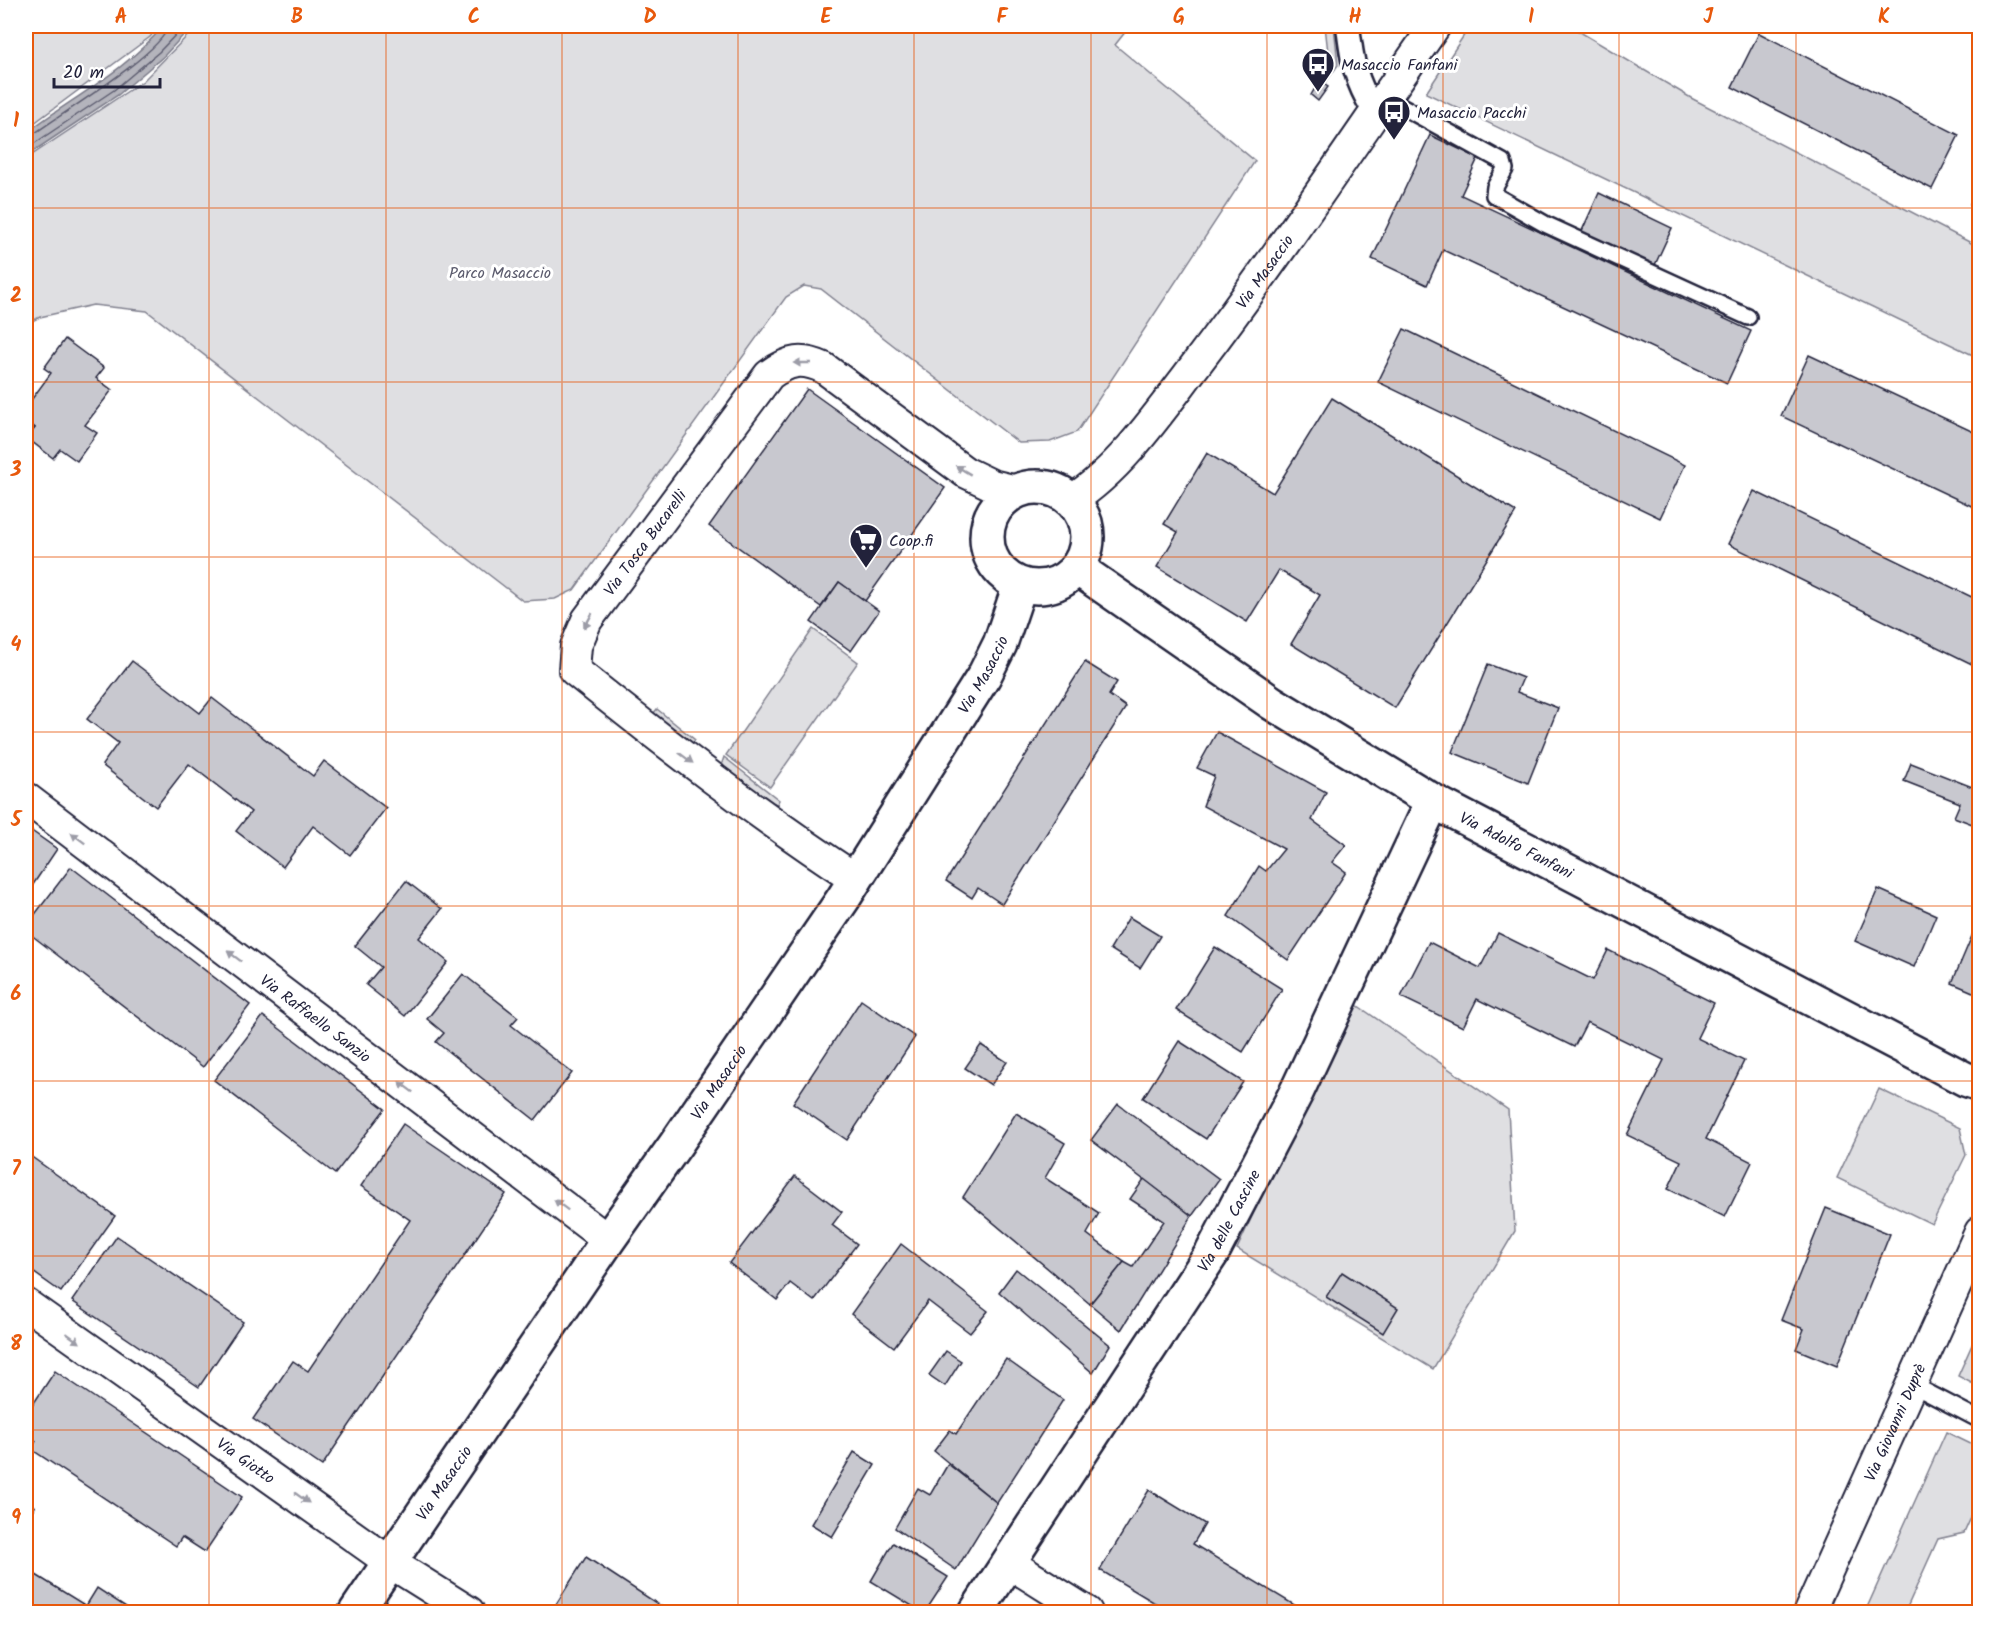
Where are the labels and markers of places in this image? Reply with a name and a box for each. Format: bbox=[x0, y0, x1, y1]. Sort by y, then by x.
bus stop icon: Masaccio Fanfani bbox=[1300, 46, 1336, 93]
place label: Masaccio Fanfani bbox=[1341, 53, 1459, 78]
bus stop icon: Masaccio Pacchi bbox=[1376, 94, 1412, 141]
place label: Masaccio Pacchi bbox=[1417, 101, 1527, 126]
supermarket icon: Coop.fi bbox=[848, 522, 884, 569]
place label: Coop.fi bbox=[889, 529, 934, 554]

